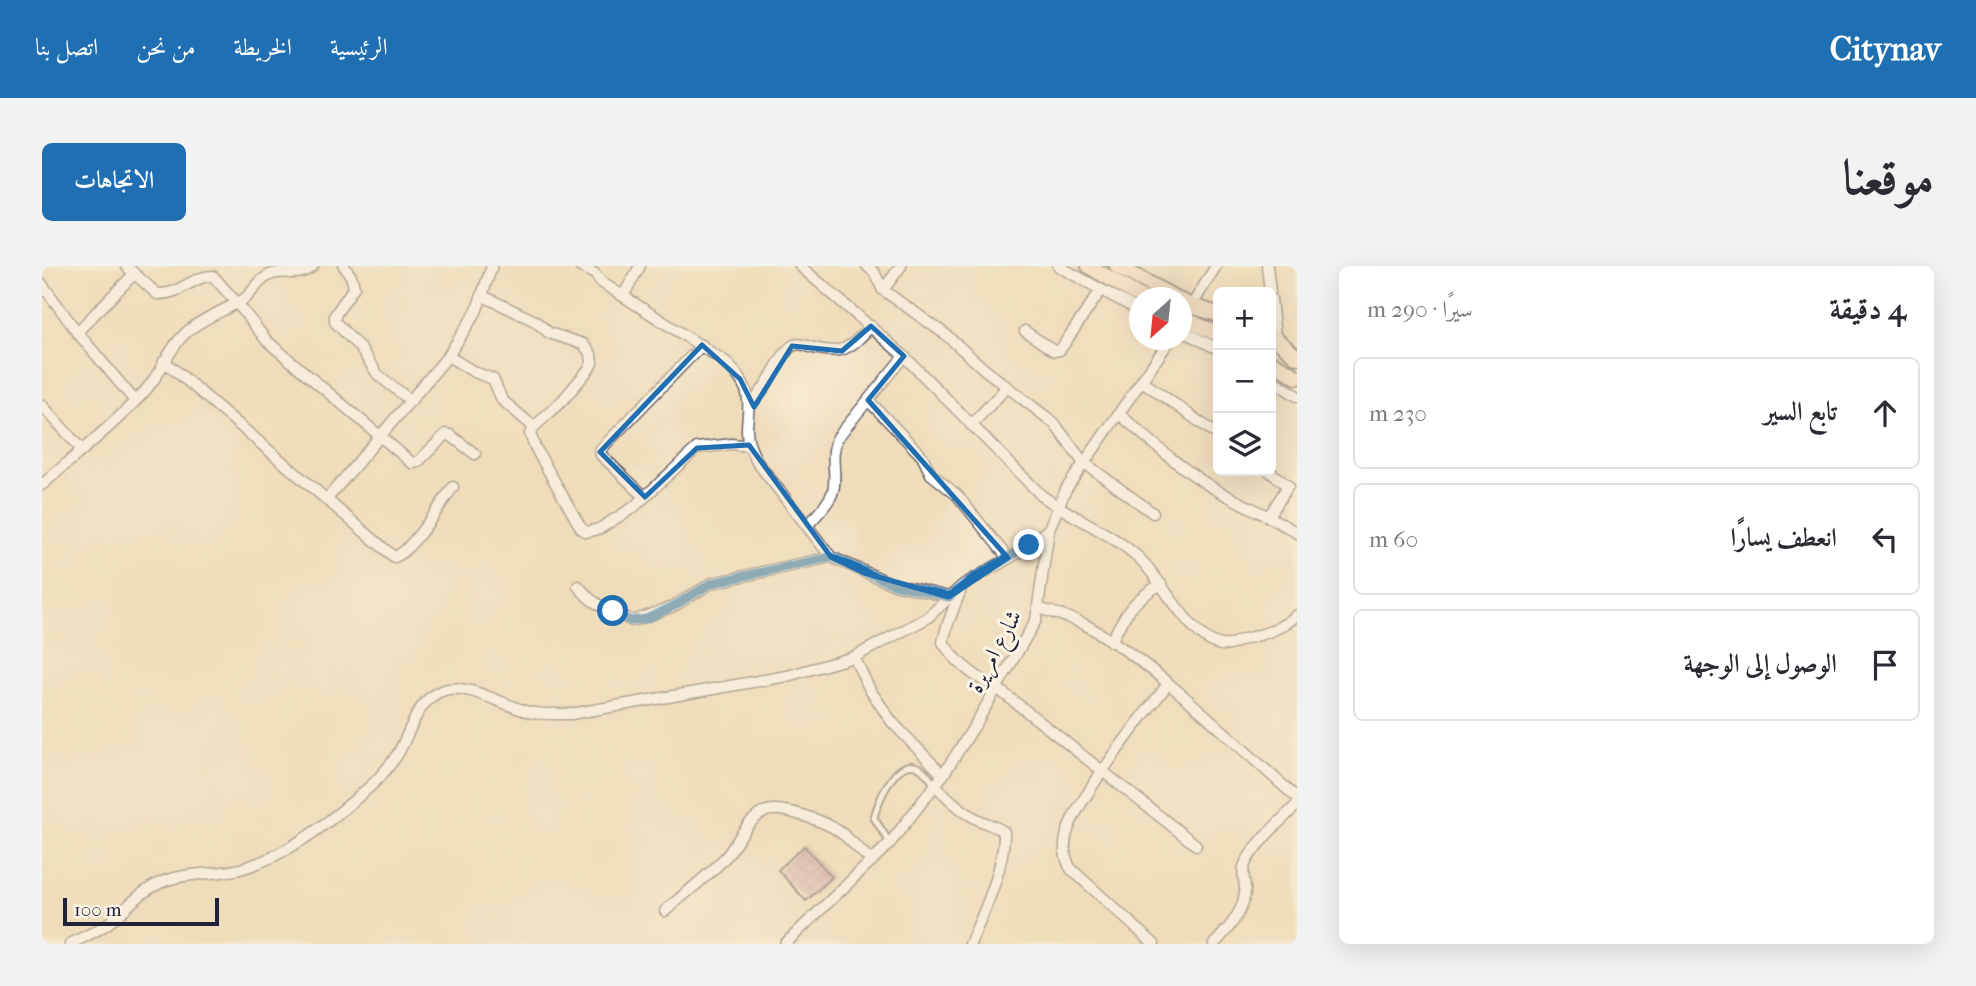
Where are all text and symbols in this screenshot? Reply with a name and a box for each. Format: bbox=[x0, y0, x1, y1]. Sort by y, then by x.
text: Citynav bbox=[1830, 30, 1941, 69]
text: اتصل بنا bbox=[35, 33, 98, 61]
text: من نحن bbox=[136, 33, 196, 61]
text: الخريطة bbox=[234, 33, 292, 61]
text: الرئيسية bbox=[330, 33, 388, 61]
button: الاتجاهات bbox=[42, 143, 186, 221]
text: موقعنا bbox=[1842, 149, 1934, 207]
north arrow bbox=[1129, 287, 1192, 350]
map controls bbox=[1213, 287, 1276, 476]
button: + bbox=[1213, 287, 1276, 350]
text: 4 دقيقة bbox=[1829, 292, 1906, 327]
text: سيرًا · 290 m bbox=[1367, 296, 1473, 323]
button: − bbox=[1213, 350, 1276, 413]
icon: ahead bbox=[1866, 394, 1904, 432]
text: تابع السير bbox=[1764, 396, 1837, 427]
text: 230 m bbox=[1369, 400, 1427, 427]
button: layers bbox=[1213, 413, 1276, 476]
icon: left bbox=[1866, 520, 1904, 558]
text: انعطف يسارًا bbox=[1730, 522, 1837, 553]
text: 60 m bbox=[1369, 526, 1418, 553]
route end bbox=[1013, 529, 1044, 560]
route start bbox=[597, 595, 628, 626]
street label: شارع امريرة bbox=[961, 605, 1033, 700]
icon: arrive bbox=[1866, 646, 1904, 684]
text: الوصول إلى الوجهة bbox=[1683, 648, 1837, 679]
scale bar bbox=[63, 895, 219, 927]
text: 100 m bbox=[74, 899, 122, 921]

